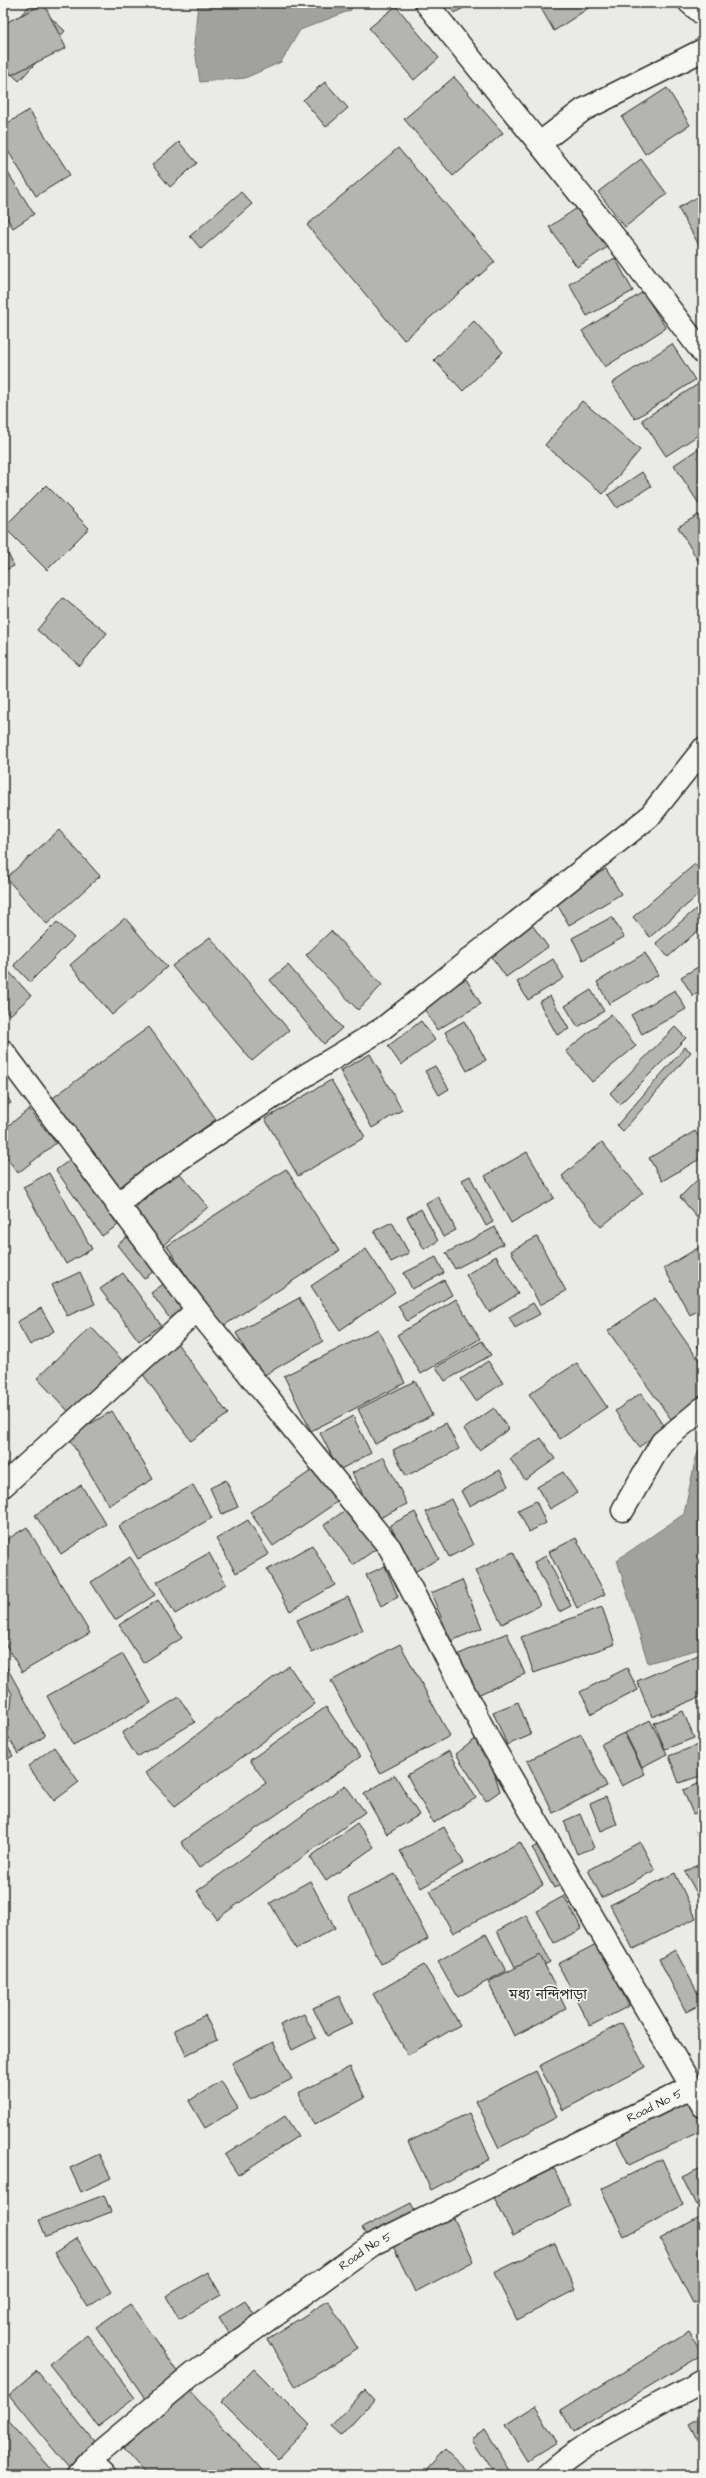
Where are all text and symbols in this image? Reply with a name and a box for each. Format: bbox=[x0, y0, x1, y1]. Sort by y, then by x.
district label: মধ্য নন্দিপাড়া bbox=[508, 1985, 587, 2005]
street label: Road No 5 bbox=[624, 2085, 686, 2127]
street label: Road No 5 bbox=[335, 2228, 395, 2275]

